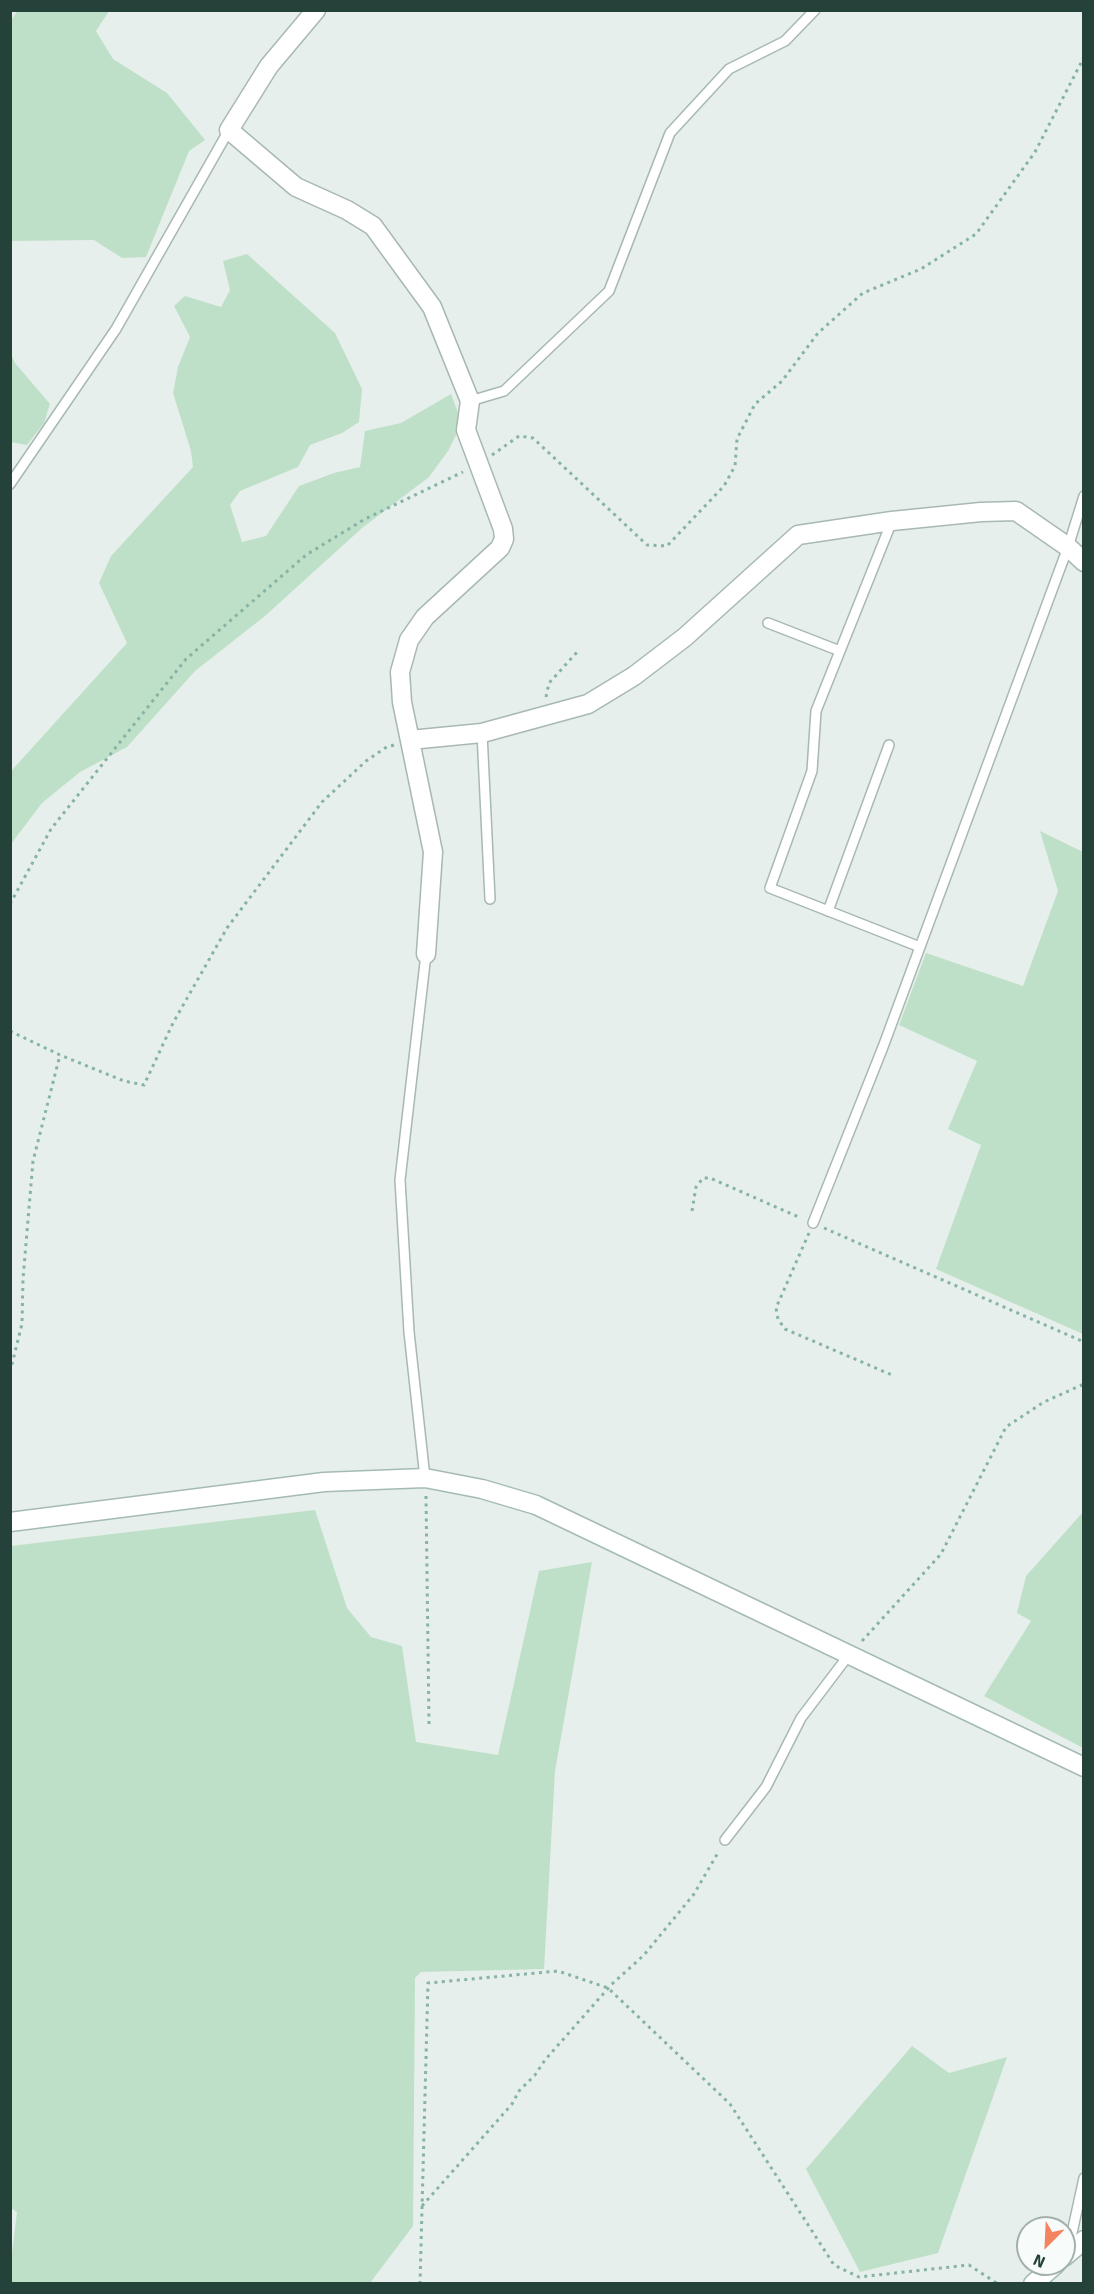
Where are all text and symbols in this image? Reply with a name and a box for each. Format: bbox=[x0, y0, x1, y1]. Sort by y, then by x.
north arrow bbox=[1016, 2216, 1076, 2276]
text: N bbox=[1030, 2249, 1049, 2272]

